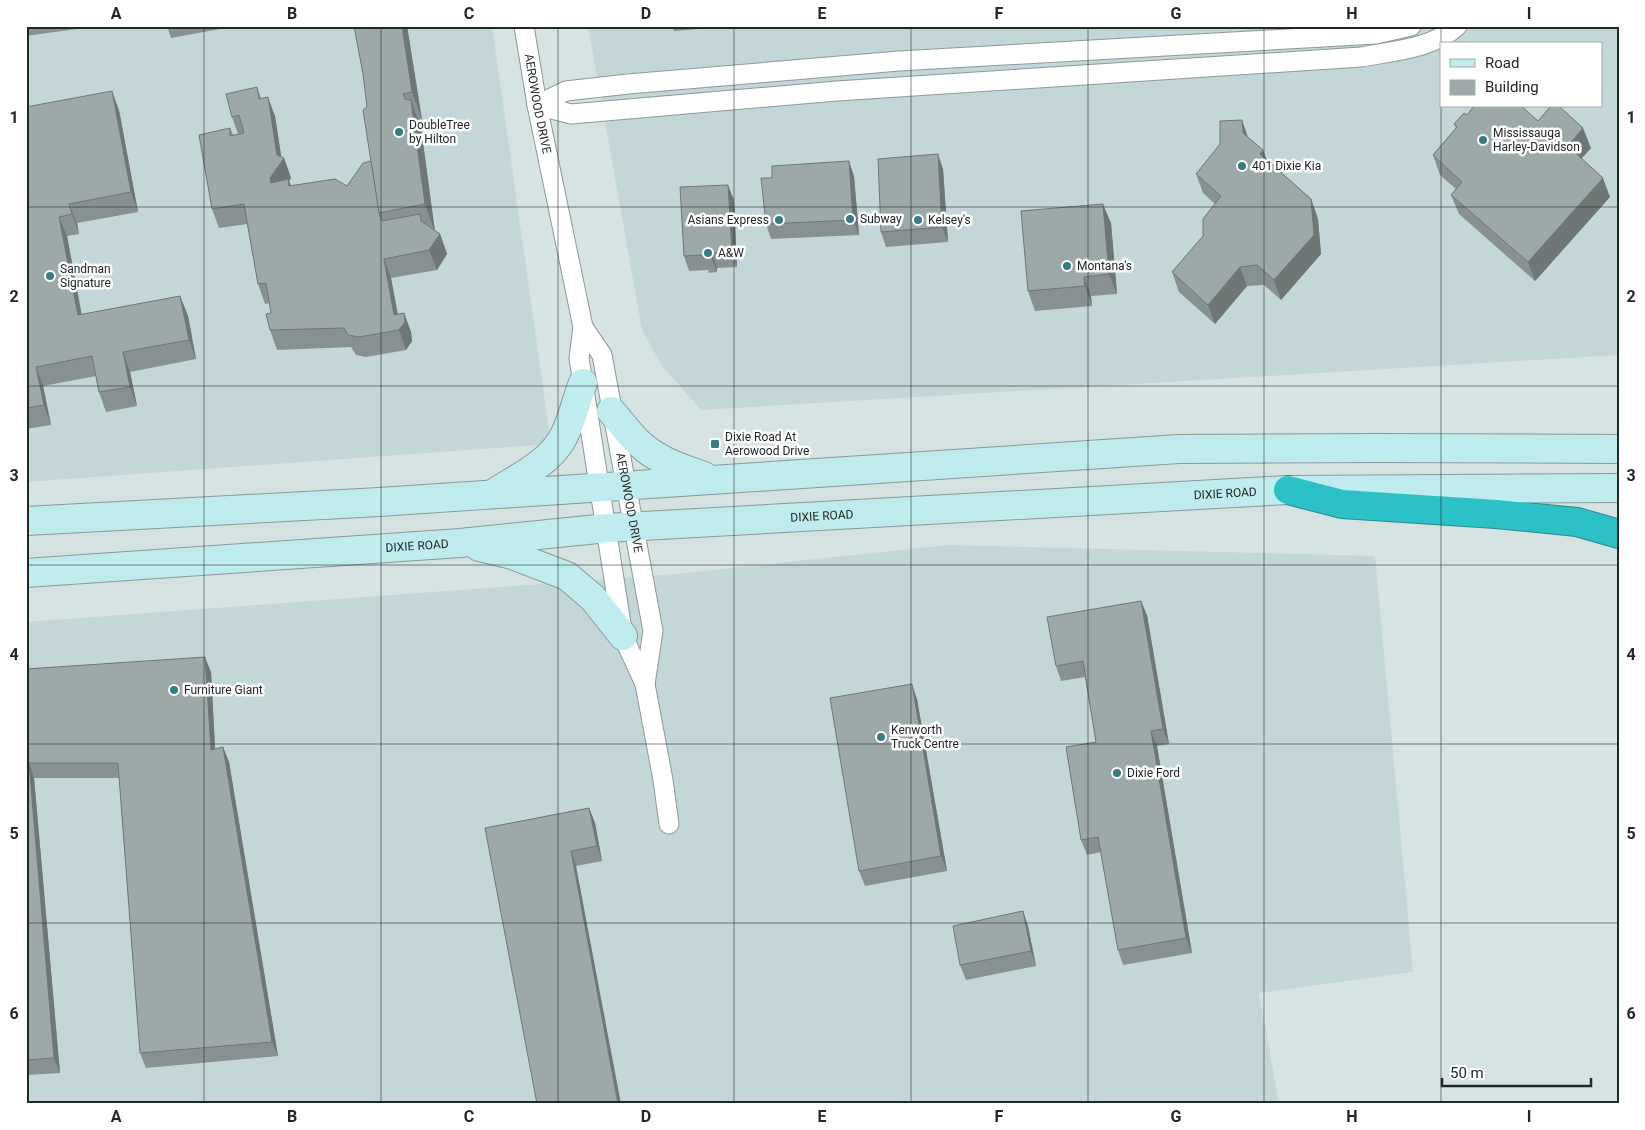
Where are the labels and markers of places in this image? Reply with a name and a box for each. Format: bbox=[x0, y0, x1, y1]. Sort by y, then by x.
place label: DoubleTree by Hilton bbox=[409, 118, 470, 146]
marker: DoubleTree by Hilton bbox=[393, 126, 405, 138]
place label: Mississauga Harley-Davidson bbox=[1493, 126, 1580, 154]
marker: Mississauga Harley-Davidson bbox=[1477, 134, 1489, 146]
place label: 401 Dixie Kia bbox=[1252, 159, 1321, 173]
marker: 401 Dixie Kia bbox=[1236, 160, 1248, 172]
place label: Subway bbox=[860, 212, 902, 226]
place label: Asians Express bbox=[688, 213, 769, 227]
marker: Subway bbox=[844, 213, 856, 225]
place label: Kelsey's bbox=[928, 213, 971, 227]
marker: Asians Express bbox=[773, 214, 785, 226]
marker: Kelsey's bbox=[912, 214, 924, 226]
place label: A&W bbox=[718, 246, 744, 260]
marker: A&W bbox=[702, 247, 714, 259]
place label: Montana's bbox=[1077, 259, 1132, 273]
marker: Montana's bbox=[1061, 260, 1073, 272]
place label: Sandman Signature bbox=[60, 262, 111, 290]
marker: Sandman Signature bbox=[44, 270, 56, 282]
place label: Dixie Road At Aerowood Drive bbox=[725, 430, 809, 458]
marker: Dixie Road At Aerowood Drive bbox=[709, 438, 721, 450]
place label: Furniture Giant bbox=[184, 683, 263, 697]
marker: Furniture Giant bbox=[168, 684, 180, 696]
place label: Kenworth Truck Centre bbox=[891, 723, 959, 751]
marker: Kenworth Truck Centre bbox=[875, 731, 887, 743]
place label: Dixie Ford bbox=[1127, 766, 1180, 780]
marker: Dixie Ford bbox=[1111, 767, 1123, 779]

